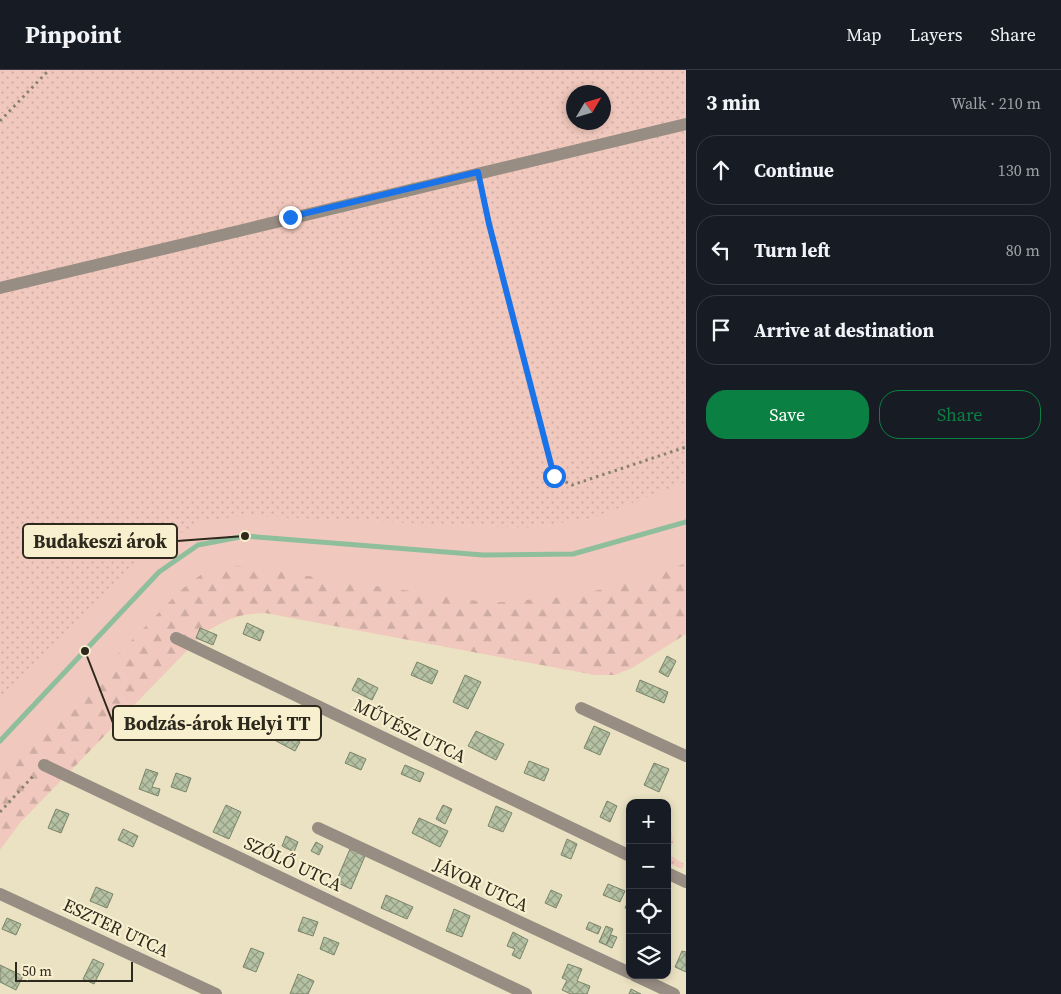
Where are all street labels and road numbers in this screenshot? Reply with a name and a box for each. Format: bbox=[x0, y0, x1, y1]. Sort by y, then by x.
street label: MŰVÉSZ UTCA bbox=[350, 693, 471, 769]
street label: SZŐLŐ UTCA bbox=[240, 830, 346, 897]
street label: JÁVOR UTCA bbox=[429, 851, 533, 917]
street label: ESZTER UTCA bbox=[59, 892, 173, 963]

